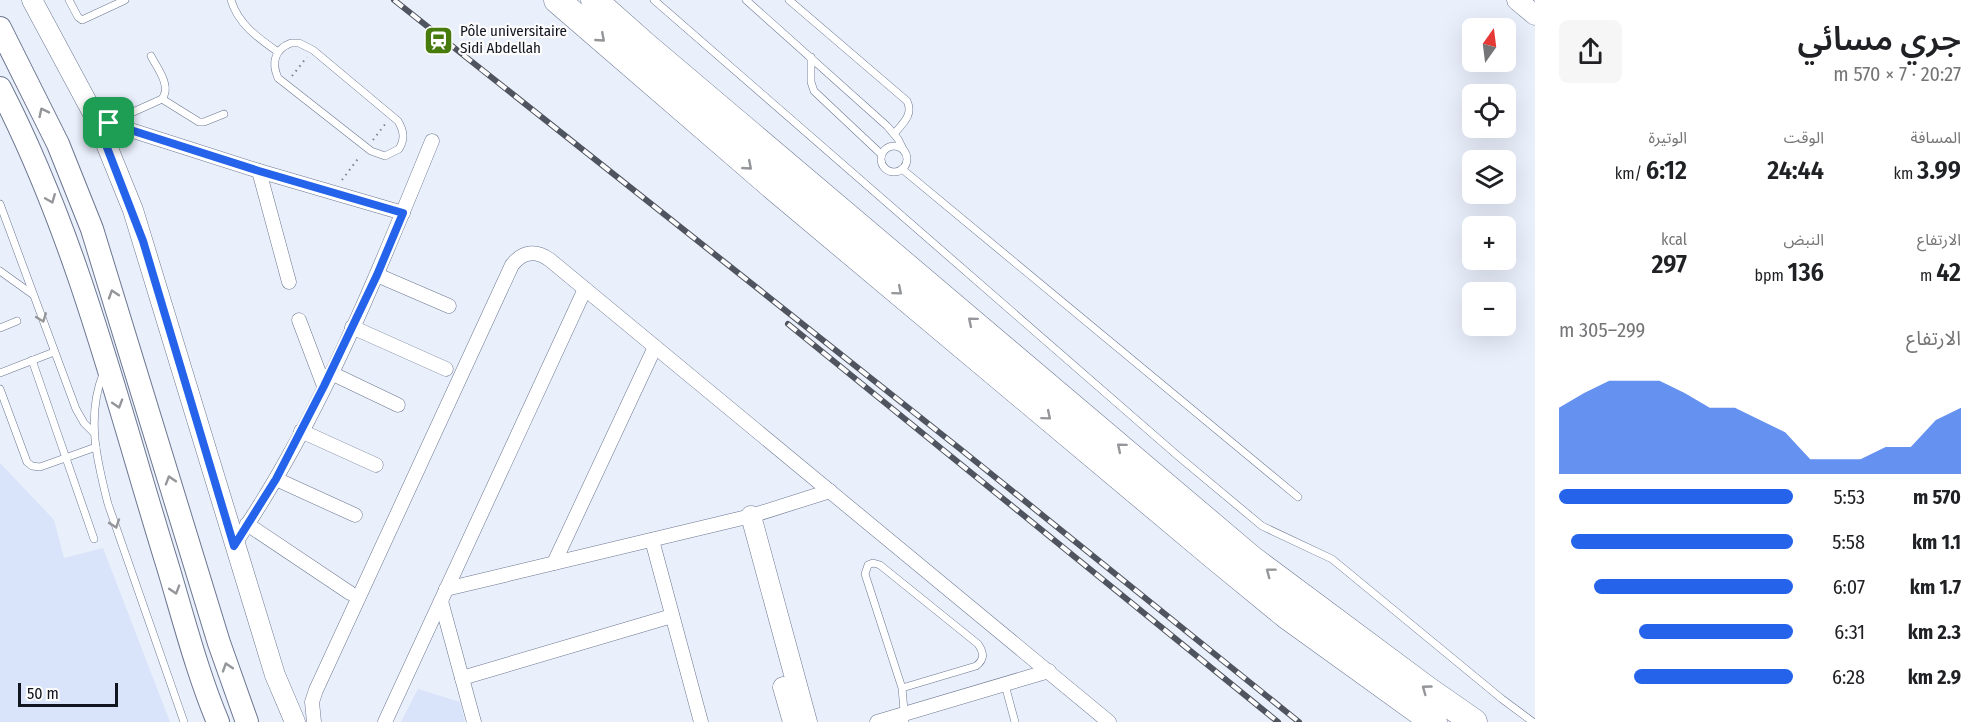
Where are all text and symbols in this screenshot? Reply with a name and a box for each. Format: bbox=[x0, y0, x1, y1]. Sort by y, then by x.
north arrow bbox=[1462, 18, 1516, 72]
map controls bbox=[1462, 18, 1516, 336]
text: جري مسائي bbox=[1797, 19, 1961, 59]
button: share bbox=[1559, 20, 1622, 83]
place label: Pôle universitaire Sidi Abdellah bbox=[460, 22, 567, 57]
station icon: Pôle universitaire Sidi Abdellah bbox=[423, 24, 455, 56]
one-way arrow bbox=[594, 31, 605, 42]
text: 20:27 · 7 × 570 m bbox=[1833, 62, 1961, 86]
button: locate bbox=[1462, 84, 1516, 138]
pin bbox=[83, 97, 134, 148]
icon: arrive bbox=[92, 106, 125, 139]
one-way arrow bbox=[38, 108, 50, 119]
text: الوتيرة bbox=[1649, 128, 1687, 147]
text: الوقت bbox=[1784, 128, 1824, 147]
text: المسافة bbox=[1911, 128, 1961, 147]
button: layers bbox=[1462, 150, 1516, 204]
text: 6:12 bbox=[1646, 155, 1687, 186]
text: 24:44 bbox=[1767, 155, 1824, 186]
text: 3.99 bbox=[1917, 155, 1961, 186]
one-way arrow bbox=[742, 159, 752, 170]
text: /km bbox=[1615, 164, 1646, 183]
text: km bbox=[1894, 164, 1917, 183]
one-way arrow bbox=[43, 193, 56, 203]
button: + bbox=[1462, 216, 1516, 270]
text: kcal bbox=[1661, 230, 1687, 249]
text: النبض bbox=[1783, 230, 1824, 249]
text: الارتفاع bbox=[1917, 230, 1961, 249]
text: 297 bbox=[1651, 249, 1687, 280]
text: 136 bbox=[1788, 257, 1824, 288]
text: 42 bbox=[1936, 257, 1961, 288]
text: bpm bbox=[1755, 266, 1788, 285]
text: m bbox=[1920, 266, 1936, 285]
button: − bbox=[1462, 282, 1516, 336]
one-way arrow bbox=[891, 284, 902, 295]
one-way arrow bbox=[108, 289, 120, 300]
one-way arrow bbox=[35, 312, 48, 323]
one-way arrow bbox=[968, 317, 979, 328]
text: 299–305 m bbox=[1559, 318, 1645, 342]
text: الارتفاع bbox=[1906, 326, 1961, 350]
one-way arrow bbox=[111, 398, 123, 409]
one-way arrow bbox=[1041, 409, 1052, 420]
one-way arrow bbox=[1117, 443, 1128, 454]
one-way arrow bbox=[165, 475, 177, 486]
text: 5:53 bbox=[1833, 485, 1865, 509]
text: 570 m bbox=[1913, 485, 1961, 509]
one-way arrow bbox=[107, 518, 120, 529]
text: 5:58 bbox=[1832, 530, 1865, 554]
text: 1.1 km bbox=[1912, 530, 1961, 554]
one-way arrow bbox=[1266, 568, 1277, 579]
text: 6:07 bbox=[1833, 575, 1865, 599]
text: 1.7 km bbox=[1910, 575, 1961, 599]
one-way arrow bbox=[168, 584, 180, 595]
text: 6:31 bbox=[1834, 620, 1865, 644]
text: 2.3 km bbox=[1908, 620, 1961, 644]
one-way arrow bbox=[222, 662, 234, 673]
text: 6:28 bbox=[1832, 665, 1865, 689]
text: 2.9 km bbox=[1908, 665, 1961, 689]
scale bar bbox=[18, 680, 118, 708]
text: 50 m bbox=[27, 684, 59, 703]
one-way arrow bbox=[1422, 685, 1433, 696]

